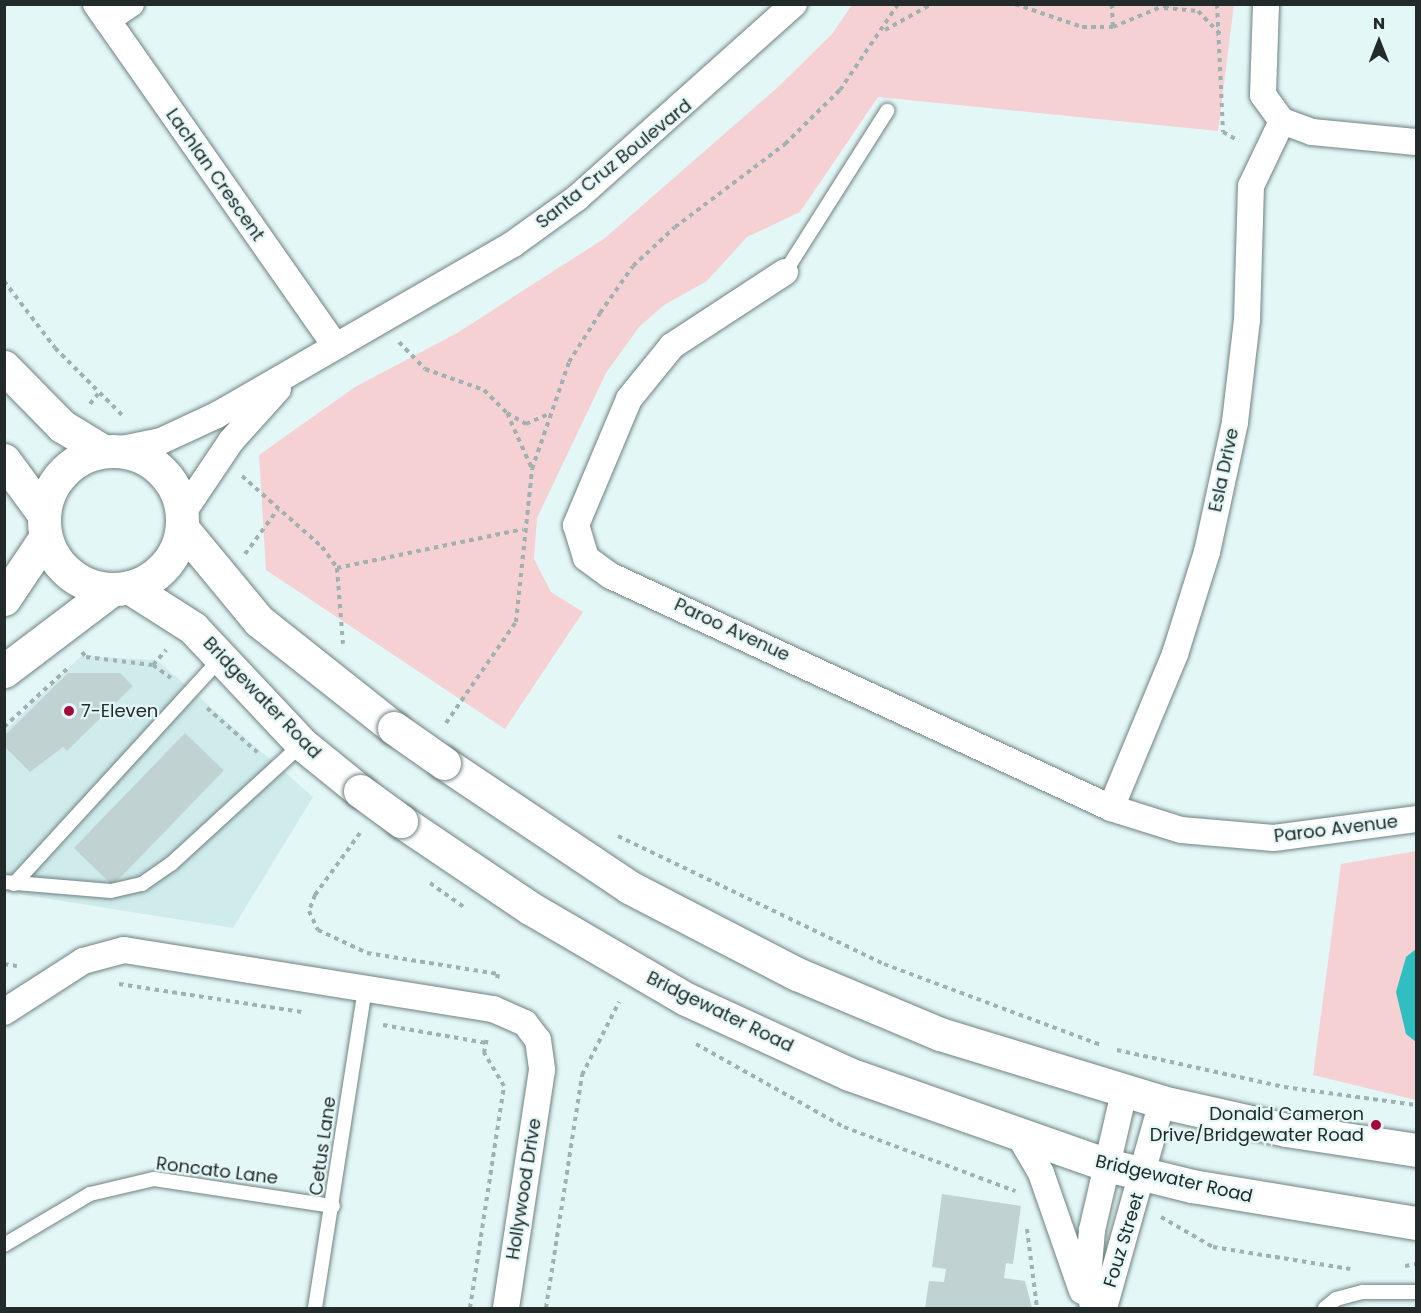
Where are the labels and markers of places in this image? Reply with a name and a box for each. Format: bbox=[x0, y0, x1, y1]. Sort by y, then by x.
place label: 7-Eleven bbox=[81, 700, 158, 722]
marker: 7-Eleven bbox=[62, 704, 76, 718]
place label: Donald Cameron Drive/Bridgewater Road bbox=[1150, 1104, 1364, 1146]
marker: Donald Cameron Drive/Bridgewater Road bbox=[1369, 1118, 1383, 1132]

